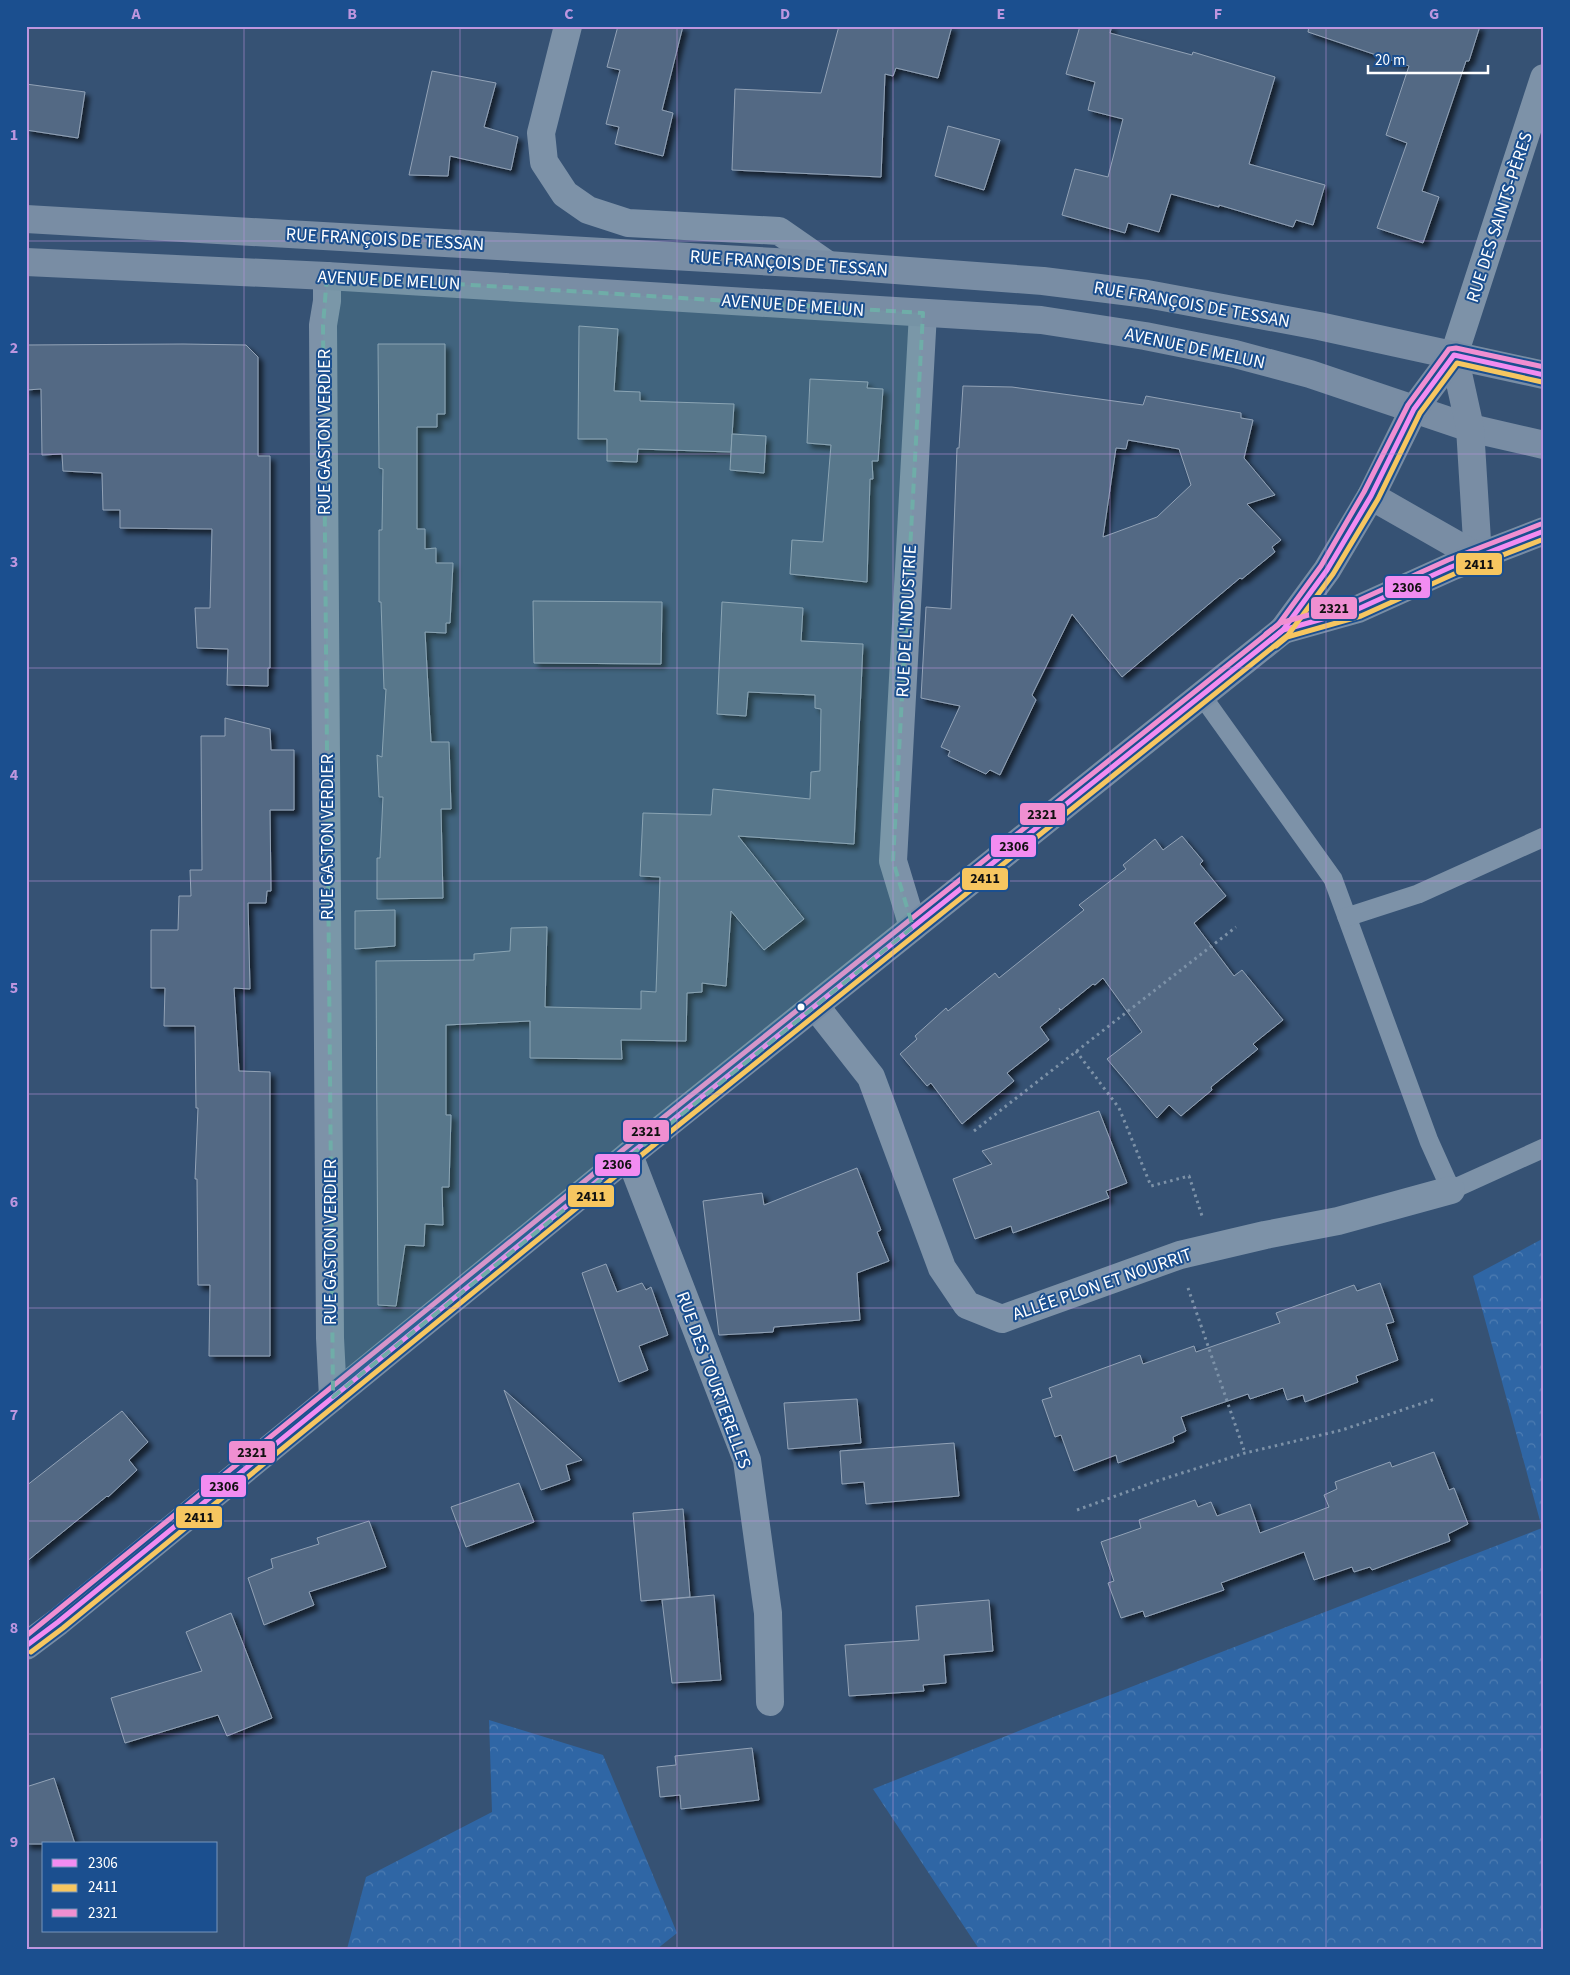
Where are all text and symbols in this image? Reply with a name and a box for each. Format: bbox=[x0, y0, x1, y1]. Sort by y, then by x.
text: A bbox=[130, 3, 141, 25]
text: B bbox=[347, 3, 357, 25]
text: C bbox=[564, 3, 574, 25]
text: D bbox=[780, 3, 790, 25]
text: E bbox=[997, 3, 1005, 25]
text: F bbox=[1214, 3, 1222, 25]
text: G bbox=[1429, 3, 1439, 25]
scale bar bbox=[1368, 42, 1488, 74]
text: 20 m bbox=[1375, 50, 1405, 71]
text: 1 bbox=[10, 124, 18, 146]
street label: RUE DES SAINTS-PÈRES bbox=[1460, 129, 1539, 306]
street label: RUE FRANÇOIS DE TESSAN bbox=[285, 222, 485, 257]
street label: RUE FRANÇOIS DE TESSAN bbox=[689, 244, 889, 283]
street label: AVENUE DE MELUN bbox=[317, 264, 461, 297]
street label: RUE FRANÇOIS DE TESSAN bbox=[1092, 275, 1292, 334]
street label: AVENUE DE MELUN bbox=[721, 288, 865, 323]
street label: AVENUE DE MELUN bbox=[1122, 321, 1267, 376]
text: 2 bbox=[10, 337, 18, 359]
street label: RUE GASTON VERDIER bbox=[312, 349, 337, 515]
street label: RUE DE L'INDUSTRIE bbox=[890, 544, 923, 698]
text: 3 bbox=[10, 551, 18, 573]
line badge: 2411 bbox=[1455, 552, 1503, 576]
text: 2411 bbox=[1464, 555, 1494, 575]
line badge: 2306 bbox=[1384, 575, 1431, 599]
text: 2306 bbox=[1392, 578, 1422, 598]
line badge: 2321 bbox=[1310, 596, 1358, 620]
text: 2321 bbox=[1319, 599, 1349, 619]
street label: RUE GASTON VERDIER bbox=[315, 754, 340, 920]
text: 4 bbox=[10, 764, 19, 786]
line badge: 2321 bbox=[1019, 802, 1066, 826]
text: 2321 bbox=[1027, 805, 1057, 825]
line badge: 2306 bbox=[990, 834, 1037, 858]
text: 2306 bbox=[999, 837, 1029, 857]
line badge: 2411 bbox=[961, 867, 1009, 891]
text: 2411 bbox=[970, 869, 1000, 889]
text: 5 bbox=[10, 977, 18, 999]
unlabelled marker bbox=[796, 1002, 806, 1012]
line badge: 2321 bbox=[622, 1119, 670, 1143]
text: 2321 bbox=[631, 1122, 661, 1142]
line badge: 2306 bbox=[594, 1153, 641, 1177]
text: 2306 bbox=[602, 1155, 632, 1175]
street label: RUE GASTON VERDIER bbox=[318, 1159, 343, 1325]
line badge: 2411 bbox=[567, 1184, 615, 1208]
text: 2411 bbox=[576, 1187, 606, 1207]
text: 6 bbox=[10, 1191, 18, 1213]
street label: ALLÉE PLON ET NOURRIT bbox=[1009, 1242, 1196, 1327]
street label: RUE DES TOURTERELLES bbox=[670, 1288, 757, 1472]
text: 7 bbox=[10, 1404, 18, 1426]
line badge: 2321 bbox=[228, 1440, 276, 1464]
text: 2321 bbox=[237, 1443, 267, 1463]
line badge: 2306 bbox=[200, 1474, 247, 1498]
text: 2306 bbox=[209, 1477, 239, 1497]
line badge: 2411 bbox=[175, 1505, 223, 1529]
text: 2411 bbox=[184, 1508, 214, 1528]
text: 8 bbox=[10, 1617, 18, 1639]
text: 9 bbox=[10, 1831, 18, 1853]
legend bbox=[42, 1842, 218, 1932]
text: 2306 bbox=[88, 1853, 118, 1874]
text: 2411 bbox=[88, 1877, 118, 1898]
text: 2321 bbox=[88, 1903, 118, 1924]

